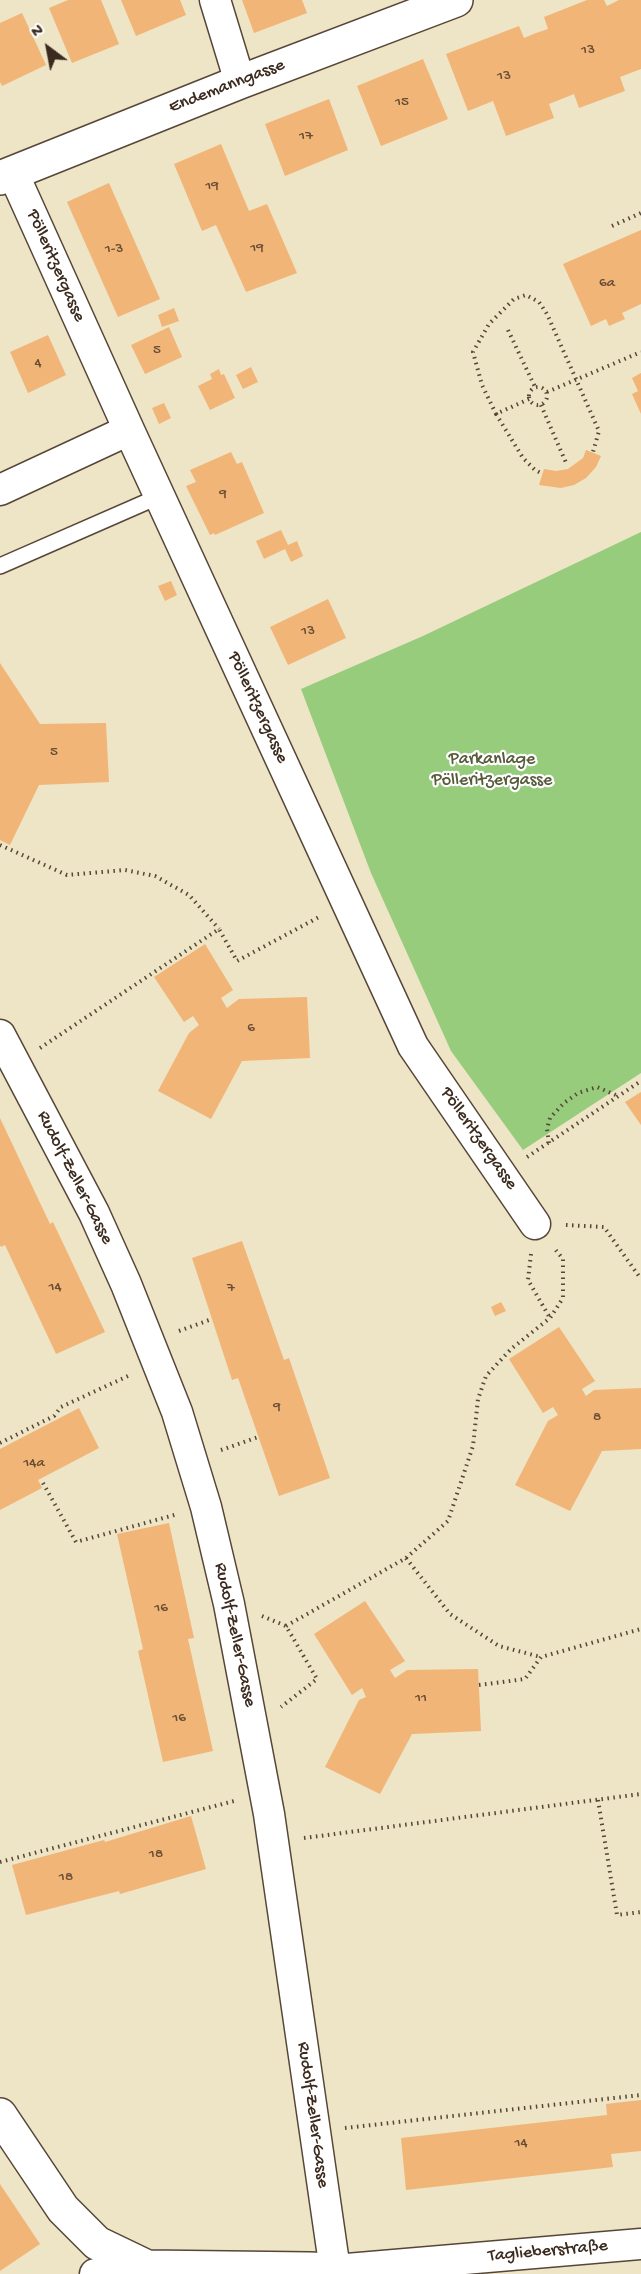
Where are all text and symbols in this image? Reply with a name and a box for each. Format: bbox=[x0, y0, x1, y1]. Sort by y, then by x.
north arrow bbox=[18, 18, 78, 78]
text: N bbox=[29, 21, 48, 43]
house number: 13 bbox=[581, 42, 595, 60]
street label: Endemanngasse bbox=[166, 55, 288, 119]
house number: 13 bbox=[497, 68, 511, 86]
house number: 15 bbox=[395, 94, 409, 112]
house number: 17 bbox=[299, 128, 313, 146]
house number: 19 bbox=[205, 178, 219, 196]
street label: Pölleritzergasse bbox=[21, 207, 89, 325]
house number: 19 bbox=[250, 240, 264, 258]
house number: 1-3 bbox=[105, 241, 123, 259]
house number: 6a bbox=[599, 275, 615, 293]
house number: 5 bbox=[153, 342, 161, 360]
house number: 4 bbox=[34, 355, 42, 373]
house number: 9 bbox=[219, 486, 227, 504]
house number: 13 bbox=[301, 623, 315, 641]
street label: Pölleritzergasse bbox=[222, 649, 292, 767]
house number: 5 bbox=[50, 744, 58, 762]
park label: Parkanlage Pölleritzergasse bbox=[432, 749, 552, 792]
house number: 6 bbox=[247, 1020, 255, 1038]
street label: Pölleritzergasse bbox=[435, 1083, 521, 1195]
street label: Rudolf-Zeller-Gasse bbox=[31, 1108, 117, 1248]
house number: 14 bbox=[48, 1279, 62, 1297]
house number: 7 bbox=[227, 1280, 235, 1298]
house number: 9 bbox=[273, 1399, 281, 1417]
house number: 8 bbox=[593, 1409, 601, 1427]
house number: 14a bbox=[23, 1455, 45, 1473]
street label: Rudolf-Zeller-Gasse bbox=[208, 1561, 260, 1709]
house number: 16 bbox=[154, 1600, 168, 1618]
house number: 11 bbox=[415, 1690, 427, 1708]
house number: 16 bbox=[172, 1710, 186, 1728]
house number: 18 bbox=[149, 1846, 163, 1864]
house number: 18 bbox=[59, 1869, 73, 1887]
street label: Rudolf-Zeller-Gasse bbox=[291, 2041, 333, 2189]
house number: 14 bbox=[514, 2135, 528, 2153]
street label: Taglieberstraße bbox=[487, 2236, 609, 2268]

